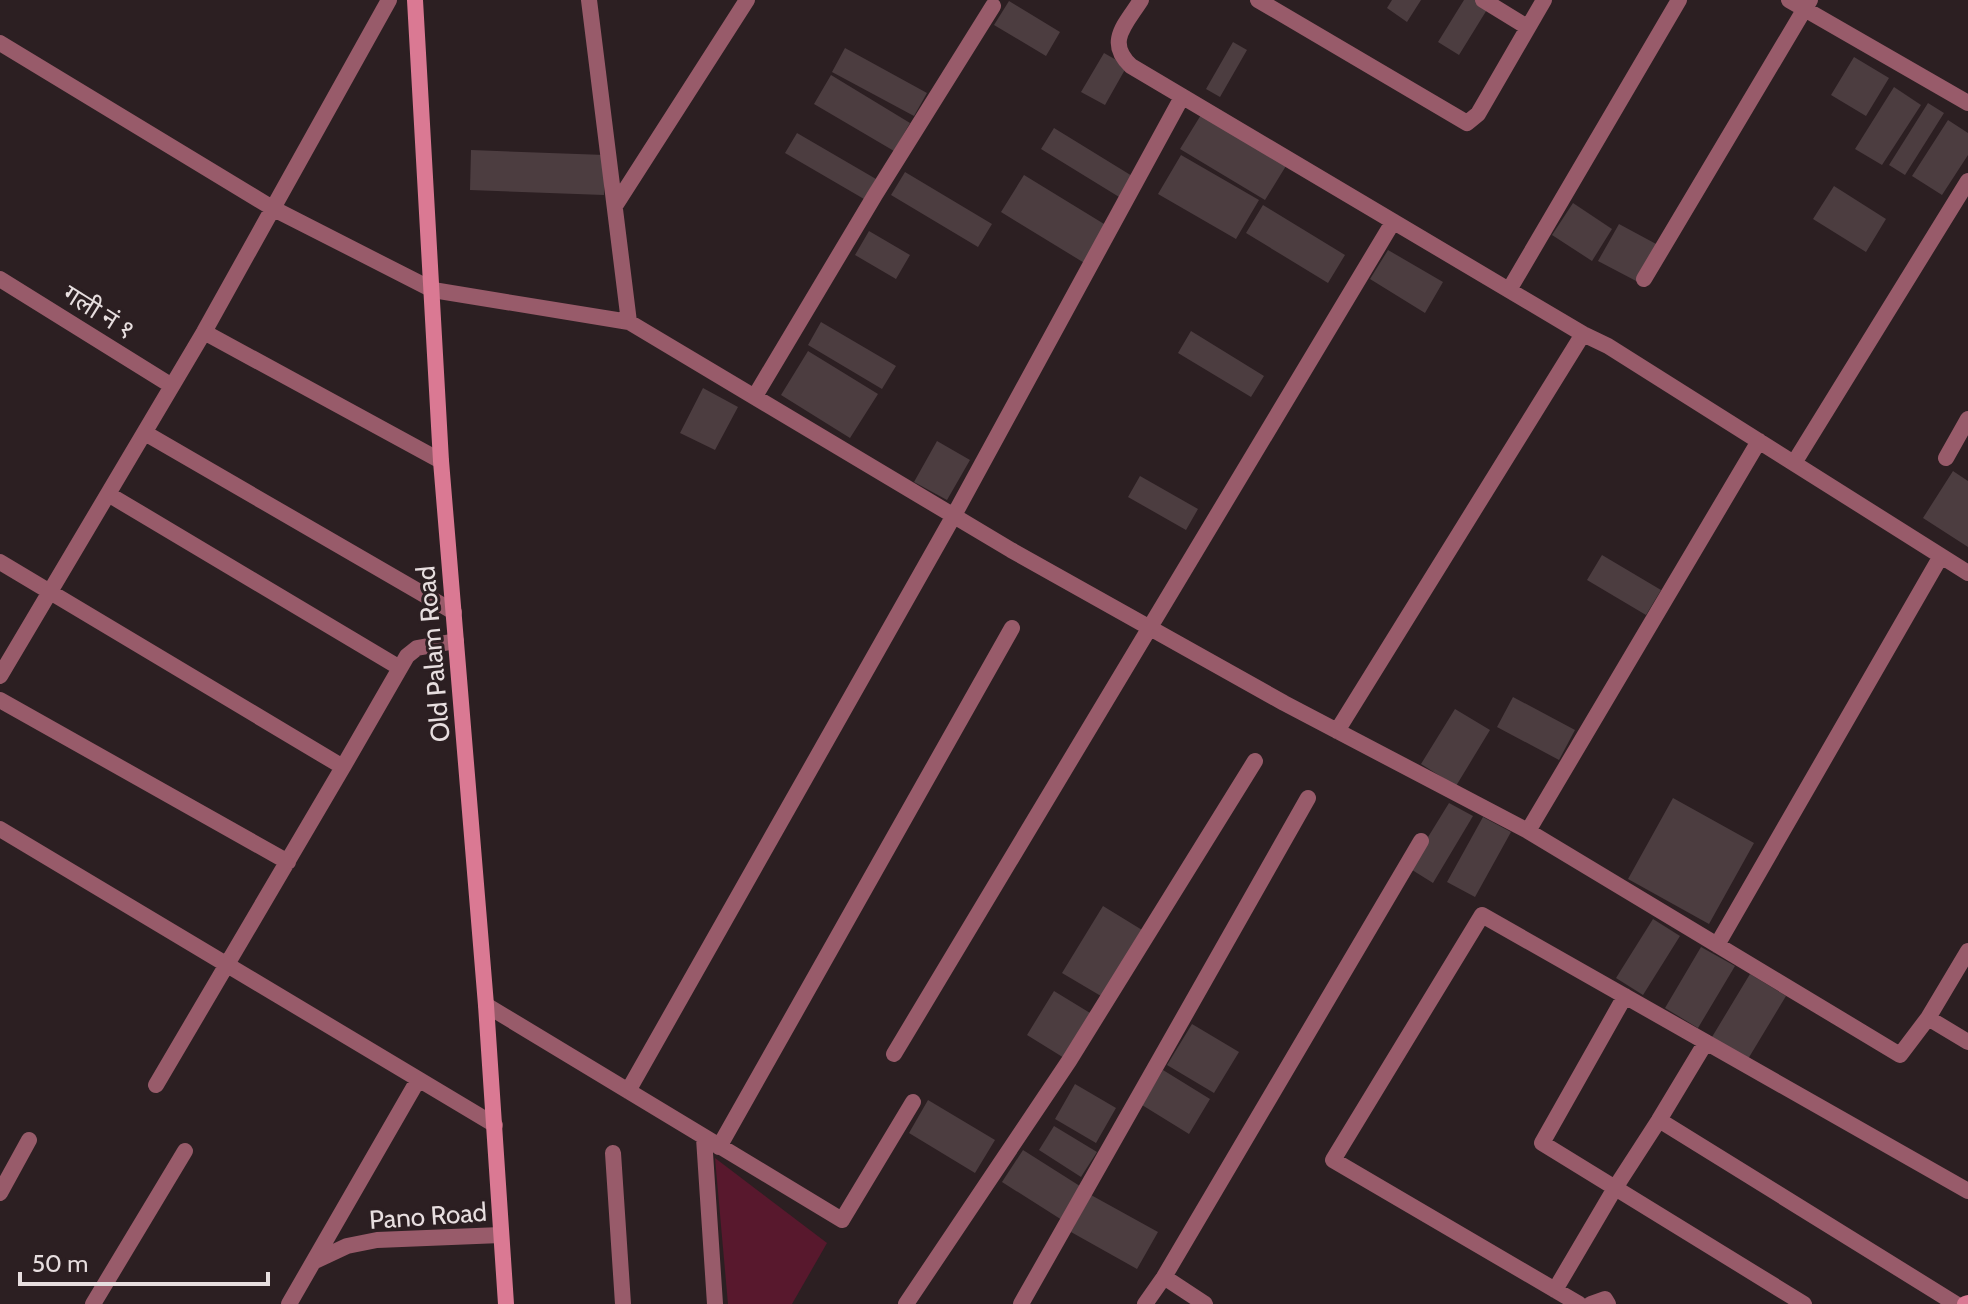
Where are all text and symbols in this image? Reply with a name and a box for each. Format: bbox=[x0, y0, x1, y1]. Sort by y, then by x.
street label: गली नं १ bbox=[57, 278, 141, 346]
street label: Old Palam Road bbox=[409, 565, 457, 743]
street label: Pano Road bbox=[368, 1196, 488, 1236]
scale bar bbox=[20, 1236, 268, 1286]
text: 50 m bbox=[32, 1249, 88, 1278]

